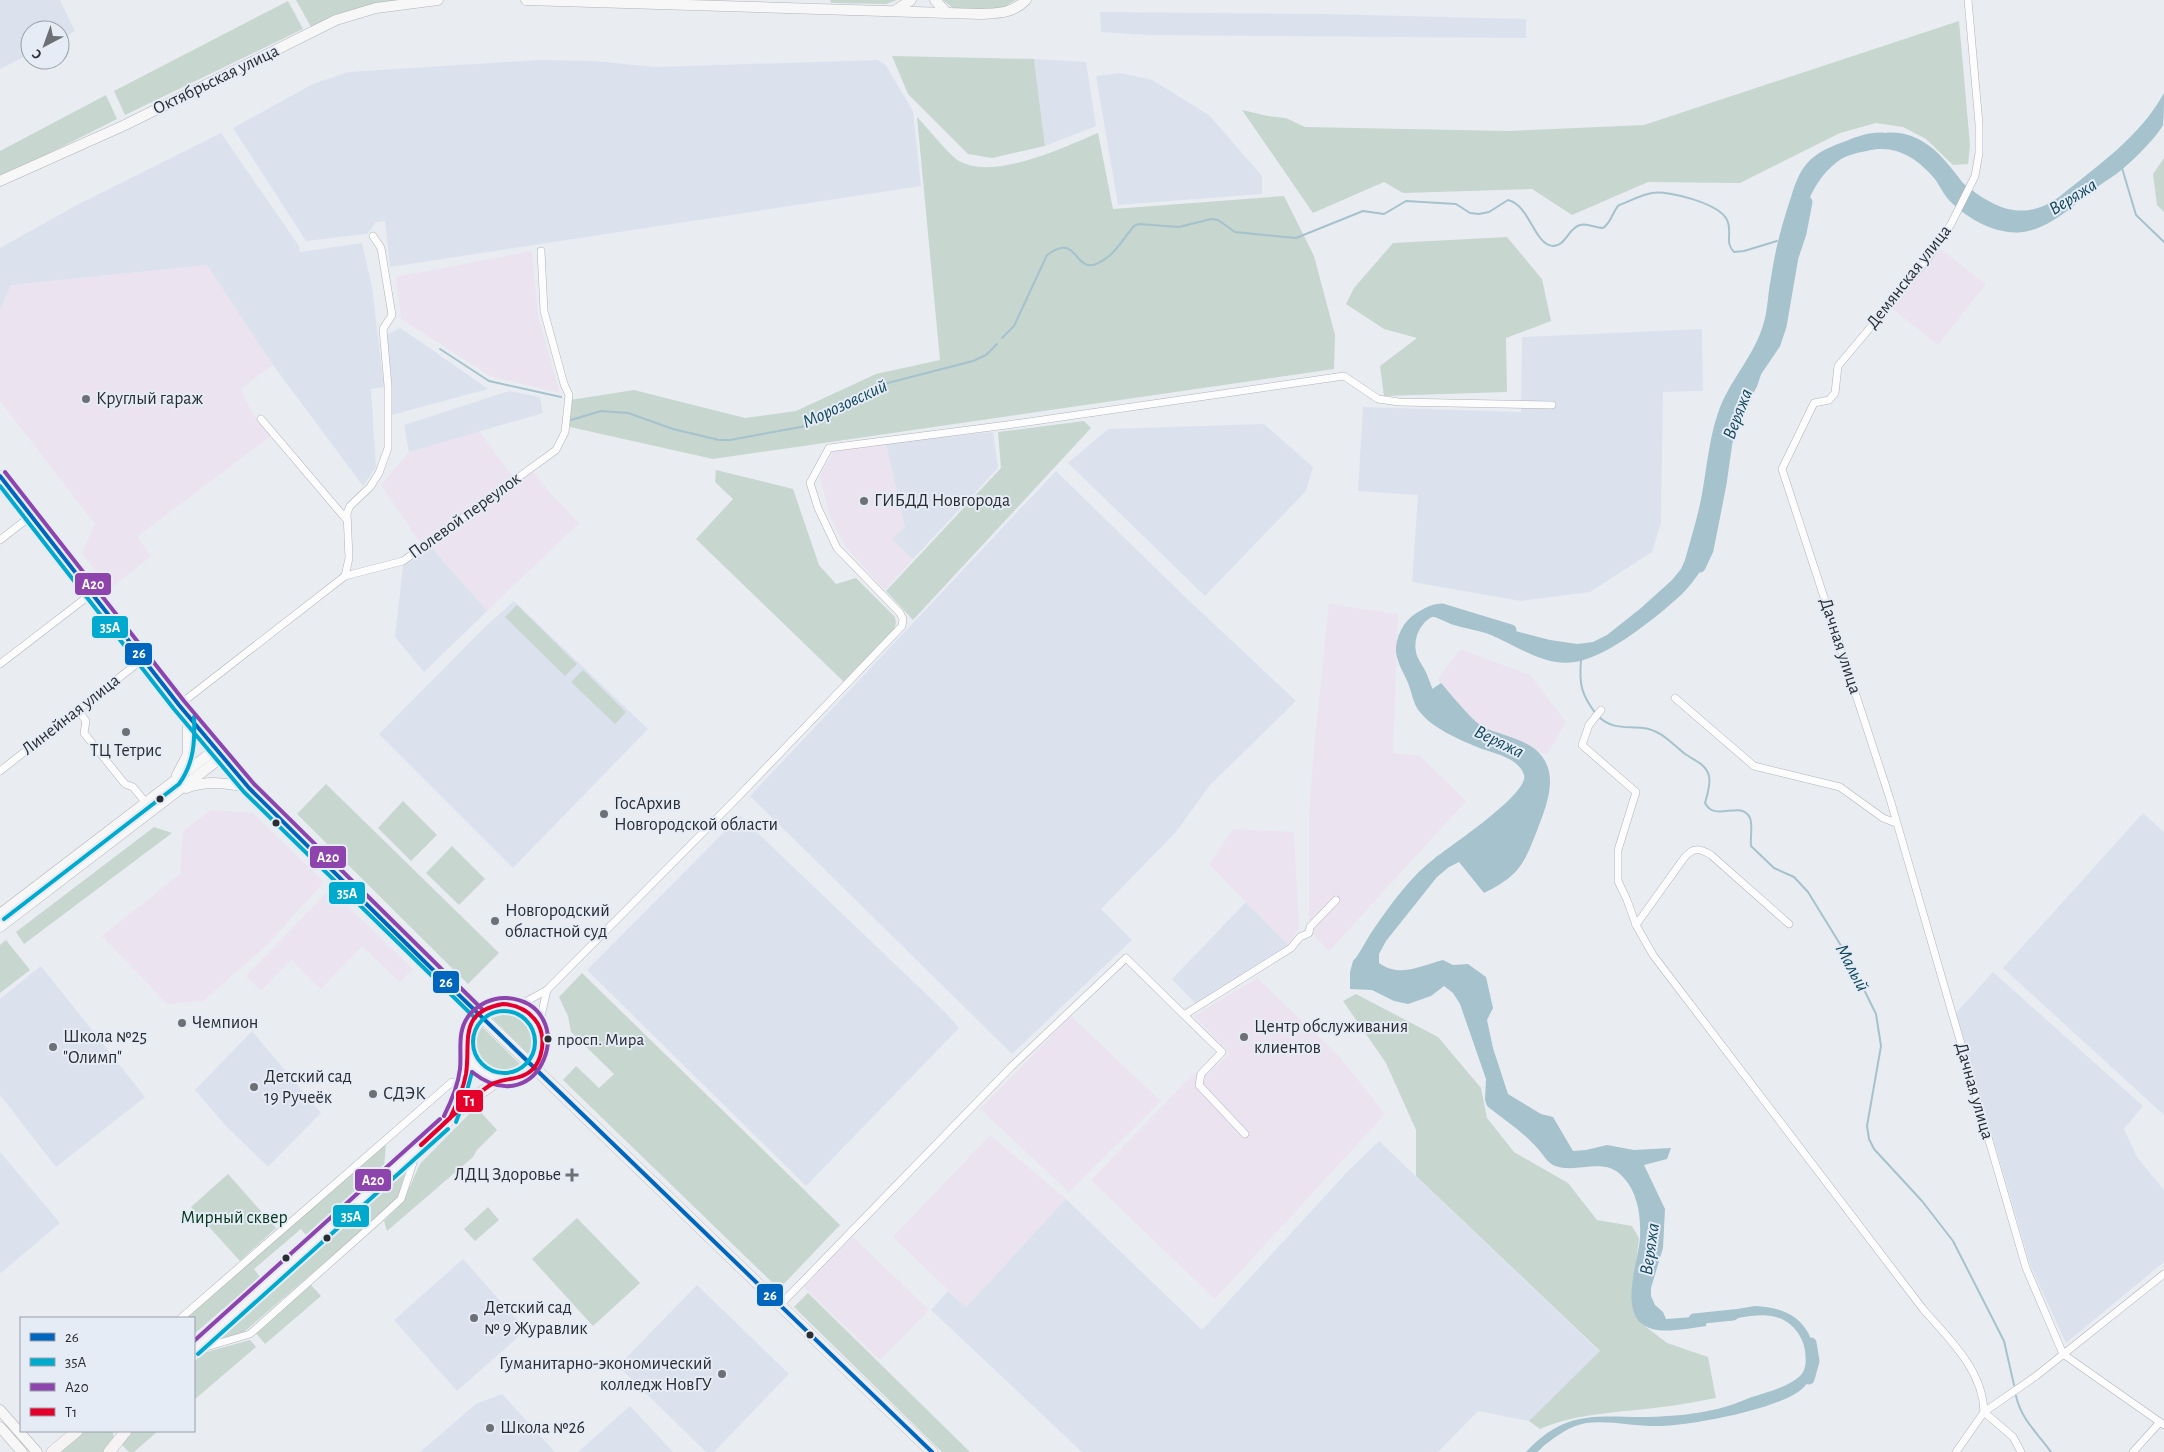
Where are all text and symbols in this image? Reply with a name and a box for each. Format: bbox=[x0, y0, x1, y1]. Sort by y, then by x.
north arrow bbox=[20, 20, 70, 70]
street label: Октябрьская улица bbox=[150, 41, 282, 118]
text: С bbox=[29, 46, 45, 62]
water label: Веряжа bbox=[2046, 175, 2100, 219]
street label: Демянская улица bbox=[1863, 222, 1955, 332]
water label: Морозовский bbox=[800, 376, 890, 432]
water label: Веряжа bbox=[1720, 386, 1756, 442]
place label: Круглый гараж bbox=[96, 390, 204, 408]
marker: Круглый гараж bbox=[80, 393, 92, 405]
street label: Полевой переулок bbox=[406, 469, 525, 563]
place label: ГИБДД Новгорода bbox=[874, 492, 1010, 510]
marker: ГИБДД Новгорода bbox=[858, 495, 870, 507]
line badge: А20 bbox=[74, 572, 112, 596]
text: А20 bbox=[82, 578, 104, 592]
street label: Дачная улица bbox=[1816, 596, 1864, 696]
line badge: 35А bbox=[91, 615, 129, 639]
text: 35А bbox=[100, 621, 121, 635]
line badge: 26 bbox=[124, 642, 153, 666]
text: 26 bbox=[132, 647, 146, 661]
street label: Линейная улица bbox=[19, 671, 123, 759]
water label: Веряжа bbox=[1471, 722, 1527, 762]
marker: ТЦ Тетрис bbox=[120, 726, 132, 738]
place label: ТЦ Тетрис bbox=[90, 742, 162, 760]
unlabelled marker bbox=[155, 794, 165, 804]
place label: ГосАрхив Новгородской области bbox=[614, 795, 778, 834]
marker: ГосАрхив Новгородской области bbox=[598, 808, 610, 820]
unlabelled marker bbox=[271, 818, 281, 828]
line badge: А20 bbox=[309, 845, 347, 869]
text: А20 bbox=[317, 851, 339, 865]
line badge: 35А bbox=[328, 881, 366, 905]
text: 35А bbox=[337, 887, 358, 901]
place label: Новгородский областной суд bbox=[505, 902, 610, 941]
marker: Новгородский областной суд bbox=[489, 915, 501, 927]
water label: Малый bbox=[1832, 941, 1872, 995]
line badge: 26 bbox=[432, 970, 460, 994]
text: 26 bbox=[439, 976, 453, 990]
place label: Чемпион bbox=[192, 1014, 258, 1032]
marker: Чемпион bbox=[176, 1017, 188, 1029]
place label: Центр обслуживания клиентов bbox=[1254, 1017, 1408, 1057]
place label: Школа №25 "Олимп" bbox=[63, 1028, 147, 1067]
place label: просп. Мира bbox=[557, 1031, 644, 1048]
marker: Центр обслуживания клиентов bbox=[1238, 1031, 1250, 1043]
marker: просп. Мира bbox=[543, 1034, 553, 1044]
street label: Дачная улица bbox=[1952, 1040, 1996, 1142]
marker: Школа №25 "Олимп" bbox=[47, 1041, 59, 1053]
place label: Детский сад 19 Ручеёк bbox=[264, 1068, 352, 1107]
marker: Детский сад 19 Ручеёк bbox=[248, 1081, 260, 1093]
place label: СДЭК bbox=[383, 1085, 426, 1103]
marker: СДЭК bbox=[367, 1088, 379, 1100]
line badge: Т1 bbox=[455, 1089, 484, 1113]
text: Т1 bbox=[463, 1095, 475, 1109]
place label: ЛДЦ Здоровье bbox=[454, 1166, 561, 1184]
line badge: А20 bbox=[354, 1168, 392, 1192]
marker: ЛДЦ Здоровье bbox=[565, 1168, 579, 1182]
text: А20 bbox=[362, 1174, 384, 1188]
line badge: 35А bbox=[332, 1204, 370, 1228]
park label: Мирный сквер bbox=[180, 1209, 288, 1227]
text: 35А bbox=[341, 1210, 362, 1224]
water label: Веряжа bbox=[1637, 1222, 1663, 1276]
unlabelled marker bbox=[322, 1233, 332, 1243]
unlabelled marker bbox=[281, 1253, 291, 1263]
line badge: 26 bbox=[756, 1283, 784, 1307]
text: 26 bbox=[763, 1289, 777, 1303]
place label: Детский сад № 9 Журавлик bbox=[484, 1299, 588, 1338]
marker: Детский сад № 9 Журавлик bbox=[468, 1312, 480, 1324]
legend bbox=[20, 1317, 195, 1432]
text: 26 bbox=[65, 1330, 79, 1345]
unlabelled marker bbox=[805, 1330, 815, 1340]
text: 35А bbox=[65, 1355, 86, 1370]
place label: Гуманитарно-экономический колледж НовГУ bbox=[499, 1355, 712, 1394]
marker: Гуманитарно-экономический колледж НовГУ bbox=[716, 1368, 728, 1380]
text: А20 bbox=[65, 1380, 89, 1395]
text: Т1 bbox=[65, 1405, 77, 1420]
place label: Школа №26 bbox=[500, 1419, 585, 1437]
marker: Школа №26 bbox=[484, 1422, 496, 1434]

